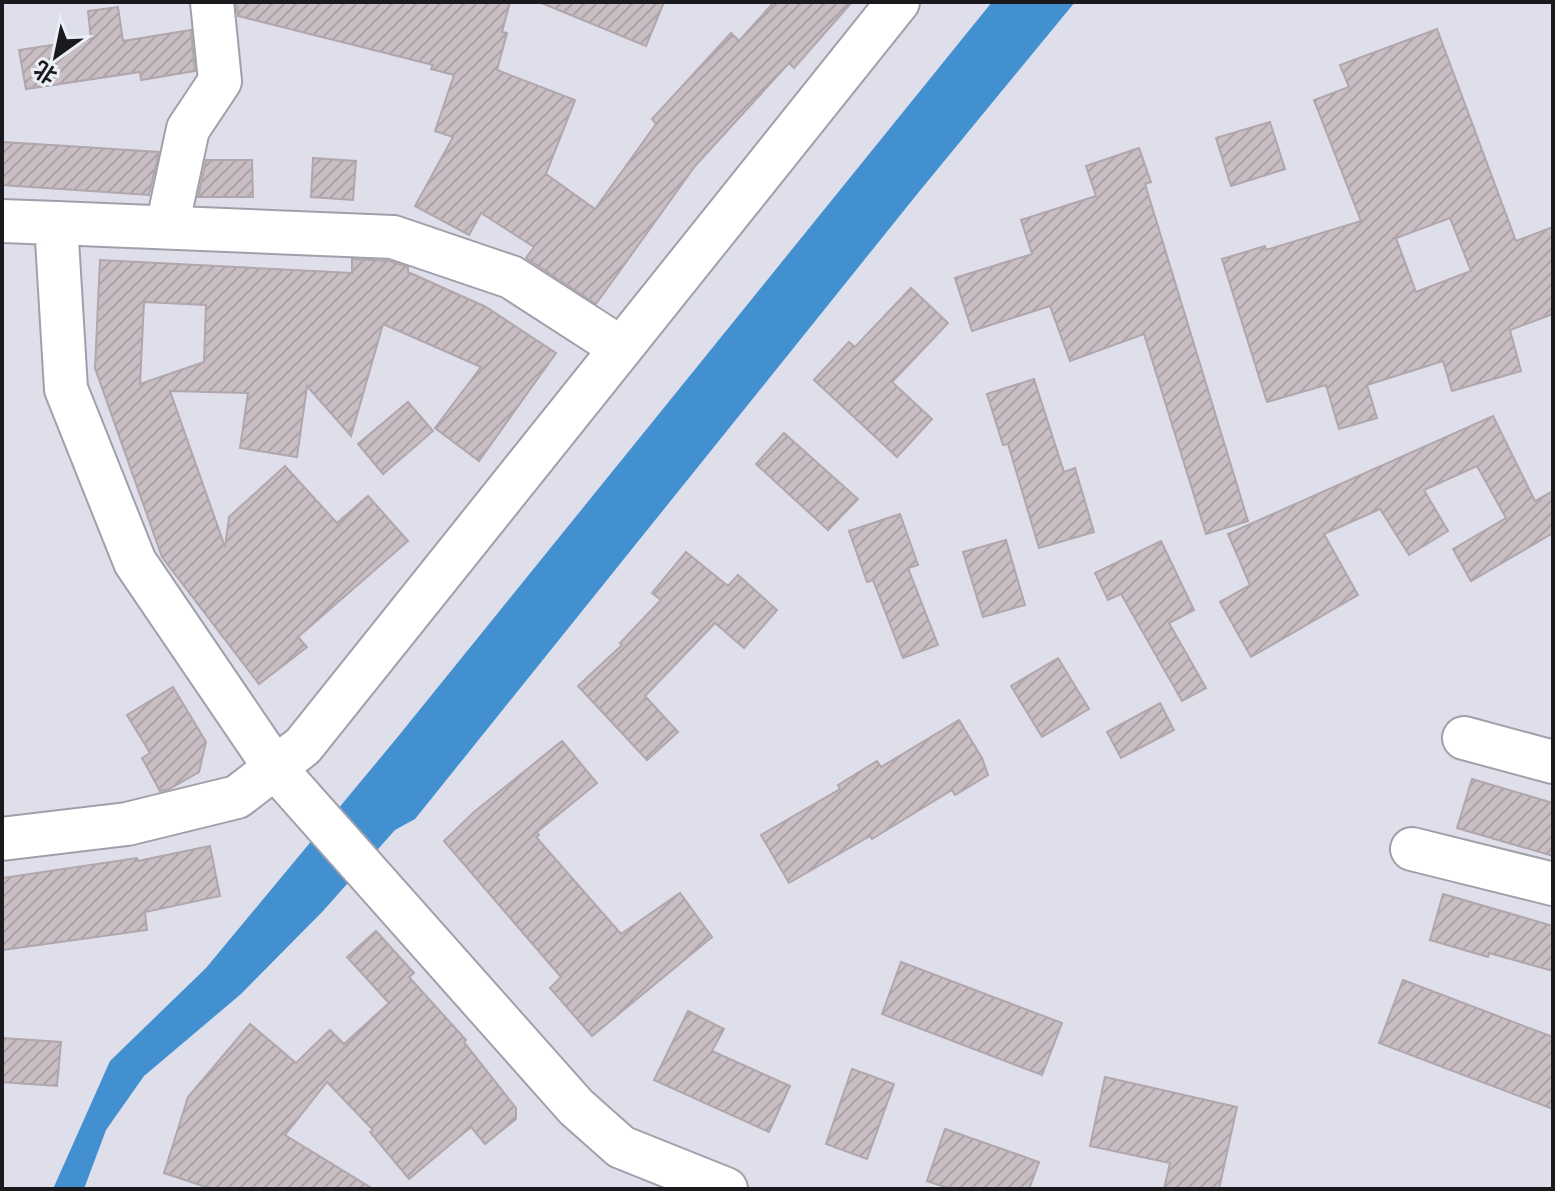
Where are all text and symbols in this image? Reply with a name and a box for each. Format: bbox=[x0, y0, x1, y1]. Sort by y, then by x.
north arrow bbox=[16, 16, 96, 96]
text: 北 bbox=[27, 55, 62, 92]

